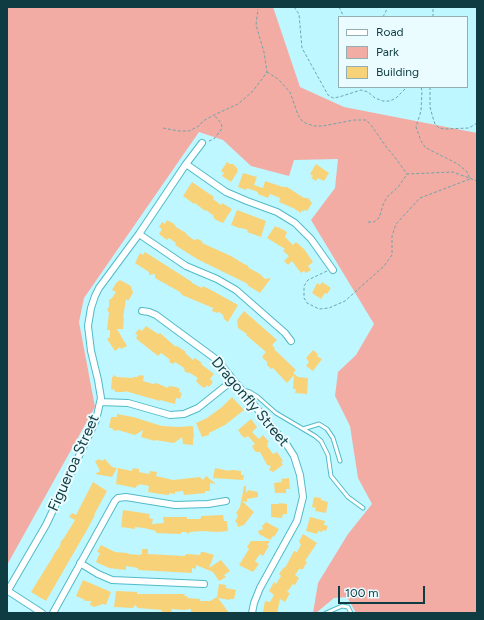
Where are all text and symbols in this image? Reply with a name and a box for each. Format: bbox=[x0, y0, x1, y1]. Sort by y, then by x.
legend bbox=[338, 16, 468, 88]
text: Road bbox=[376, 25, 404, 39]
text: Park bbox=[376, 45, 399, 59]
text: Building bbox=[376, 65, 419, 79]
street label: Dragonfly Street bbox=[207, 354, 293, 450]
street label: Figueroa Street bbox=[45, 412, 103, 514]
scale bar bbox=[340, 578, 427, 604]
text: 100 m bbox=[345, 586, 379, 600]

